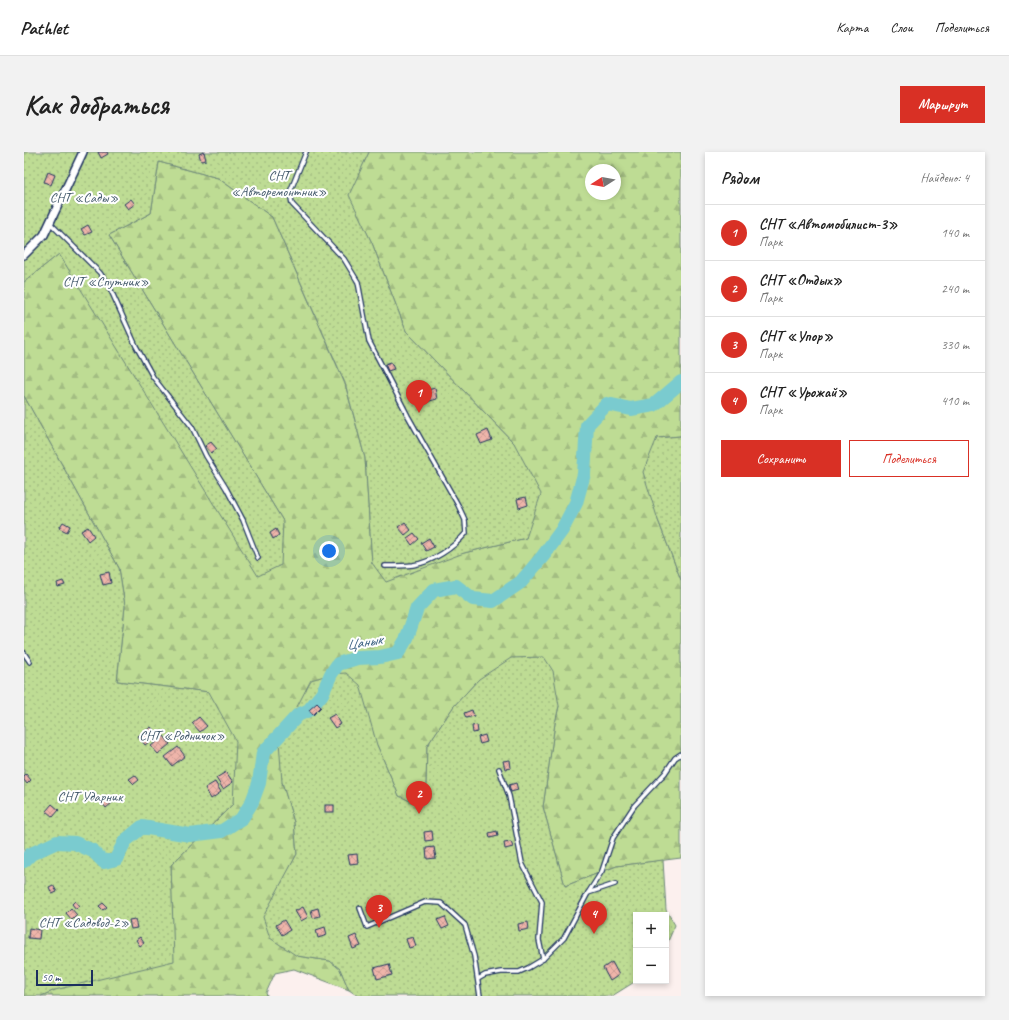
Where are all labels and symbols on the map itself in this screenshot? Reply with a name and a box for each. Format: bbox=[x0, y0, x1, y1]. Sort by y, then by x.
north arrow bbox=[585, 164, 621, 200]
park label: СНТ «Авторемонтник» bbox=[231, 167, 327, 200]
park label: СНТ «Сады» bbox=[50, 189, 118, 206]
park label: СНТ «Спутник» bbox=[63, 273, 149, 290]
pin: 1 bbox=[406, 380, 432, 413]
your location bbox=[319, 541, 339, 561]
water label: Цанык bbox=[345, 629, 387, 655]
park label: СНТ «Родничок» bbox=[139, 727, 225, 744]
pin: 2 bbox=[406, 781, 432, 814]
park label: СНТ Ударник bbox=[58, 788, 124, 805]
pin: 3 bbox=[366, 895, 392, 928]
pin: 4 bbox=[581, 901, 607, 934]
park label: СНТ «Садовод-2» bbox=[39, 914, 129, 931]
scale bar bbox=[36, 968, 93, 987]

